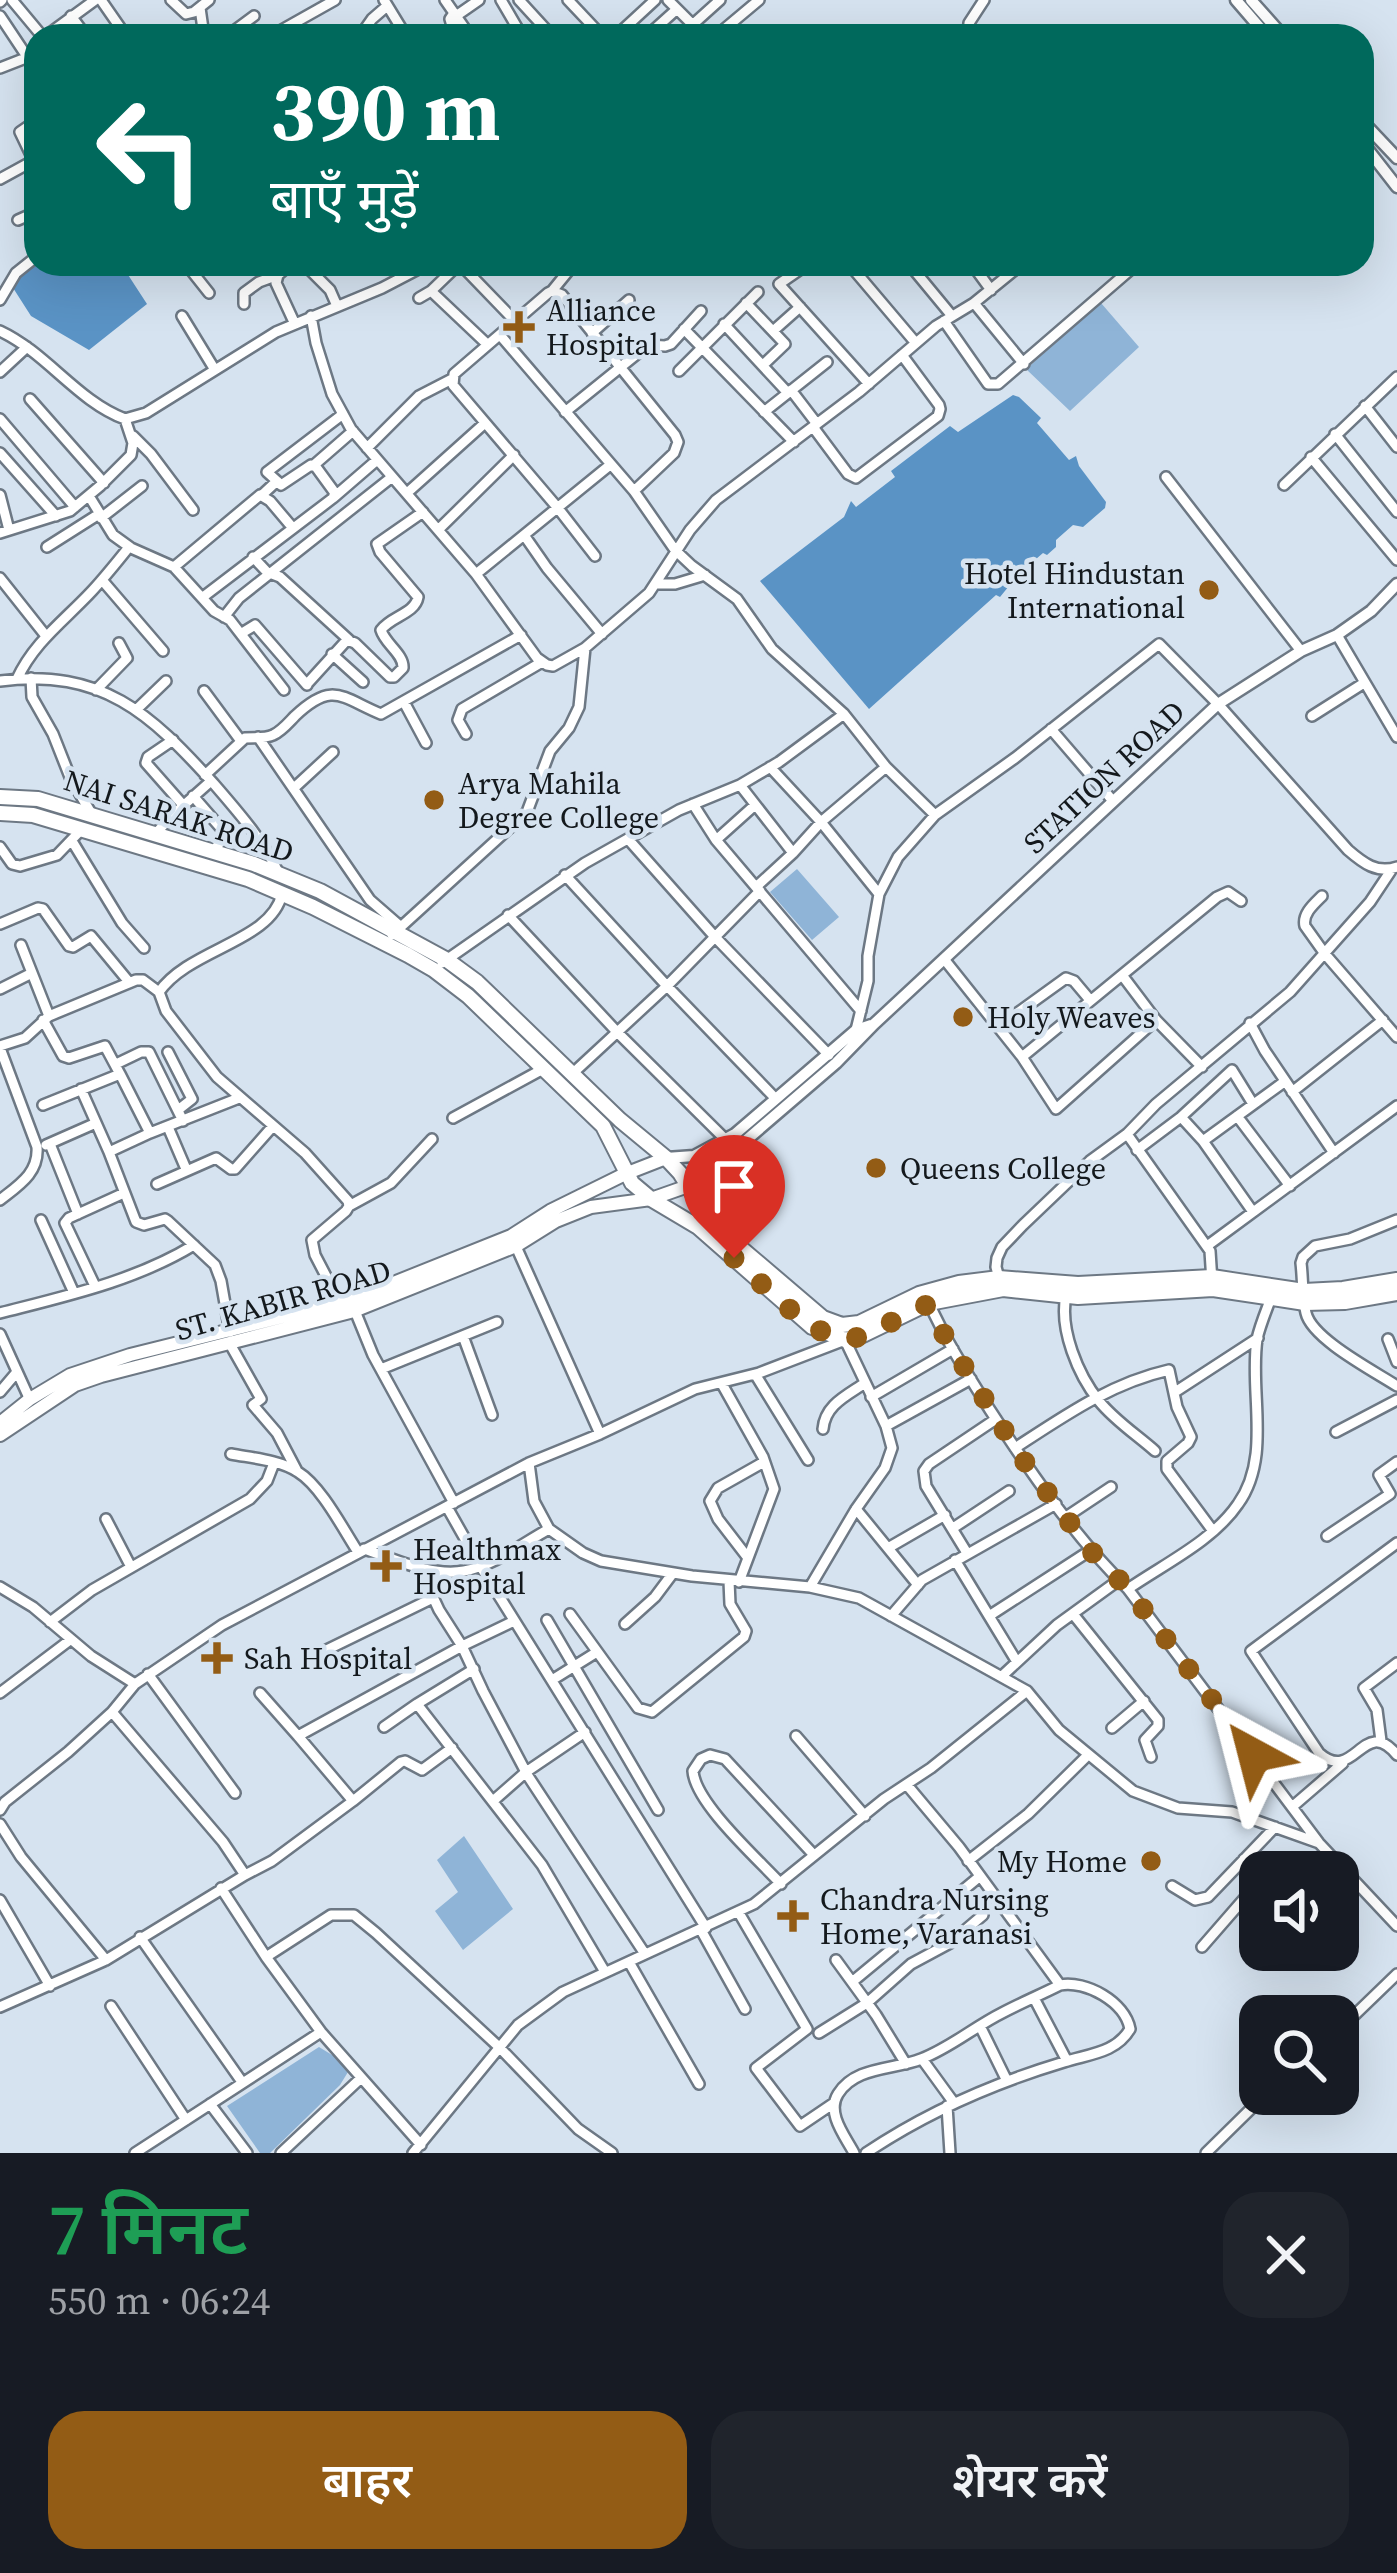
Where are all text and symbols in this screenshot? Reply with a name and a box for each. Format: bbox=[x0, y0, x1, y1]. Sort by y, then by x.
text: 390 m bbox=[270, 53, 501, 168]
icon: left bbox=[72, 72, 228, 228]
text: बाएँ मुड़ें bbox=[270, 162, 418, 236]
place label: Alliance Hospital bbox=[546, 290, 659, 365]
marker: Alliance Hospital bbox=[503, 311, 535, 343]
place label: Hotel Hindustan International bbox=[964, 553, 1185, 628]
marker: Hotel Hindustan International bbox=[1196, 577, 1222, 603]
street label: STATION ROAD bbox=[1014, 691, 1194, 863]
street label: NAI SARAK ROAD bbox=[59, 760, 299, 872]
place label: Arya Mahila Degree College bbox=[458, 763, 659, 838]
marker: Arya Mahila Degree College bbox=[421, 787, 447, 813]
place label: Holy Weaves bbox=[987, 997, 1156, 1038]
marker: Holy Weaves bbox=[950, 1004, 976, 1030]
pin bbox=[683, 1135, 785, 1258]
place label: Queens College bbox=[900, 1148, 1106, 1189]
icon: arrive bbox=[701, 1153, 767, 1219]
marker: Queens College bbox=[863, 1155, 889, 1181]
street label: ST. KABIR ROAD bbox=[170, 1250, 396, 1350]
place label: Healthmax Hospital bbox=[413, 1529, 561, 1604]
marker: Healthmax Hospital bbox=[370, 1550, 402, 1582]
place label: Sah Hospital bbox=[244, 1638, 412, 1679]
marker: Sah Hospital bbox=[201, 1642, 233, 1674]
position arrow bbox=[1191, 1692, 1317, 1818]
place label: My Home bbox=[997, 1841, 1127, 1882]
marker: My Home bbox=[1138, 1848, 1164, 1874]
map controls bbox=[1239, 1851, 1359, 2115]
button: sound bbox=[1239, 1851, 1359, 1971]
place label: Chandra Nursing Home, Varanasi bbox=[820, 1879, 1049, 1954]
marker: Chandra Nursing Home, Varanasi bbox=[777, 1900, 809, 1932]
button: search bbox=[1239, 1995, 1359, 2115]
text: 7 मिनट bbox=[48, 2179, 248, 2278]
button: close bbox=[1223, 2192, 1349, 2318]
text: 550 m · 06:24 bbox=[48, 2274, 270, 2327]
button: बाहर bbox=[48, 2411, 687, 2549]
button: शेयर करें bbox=[711, 2411, 1349, 2549]

